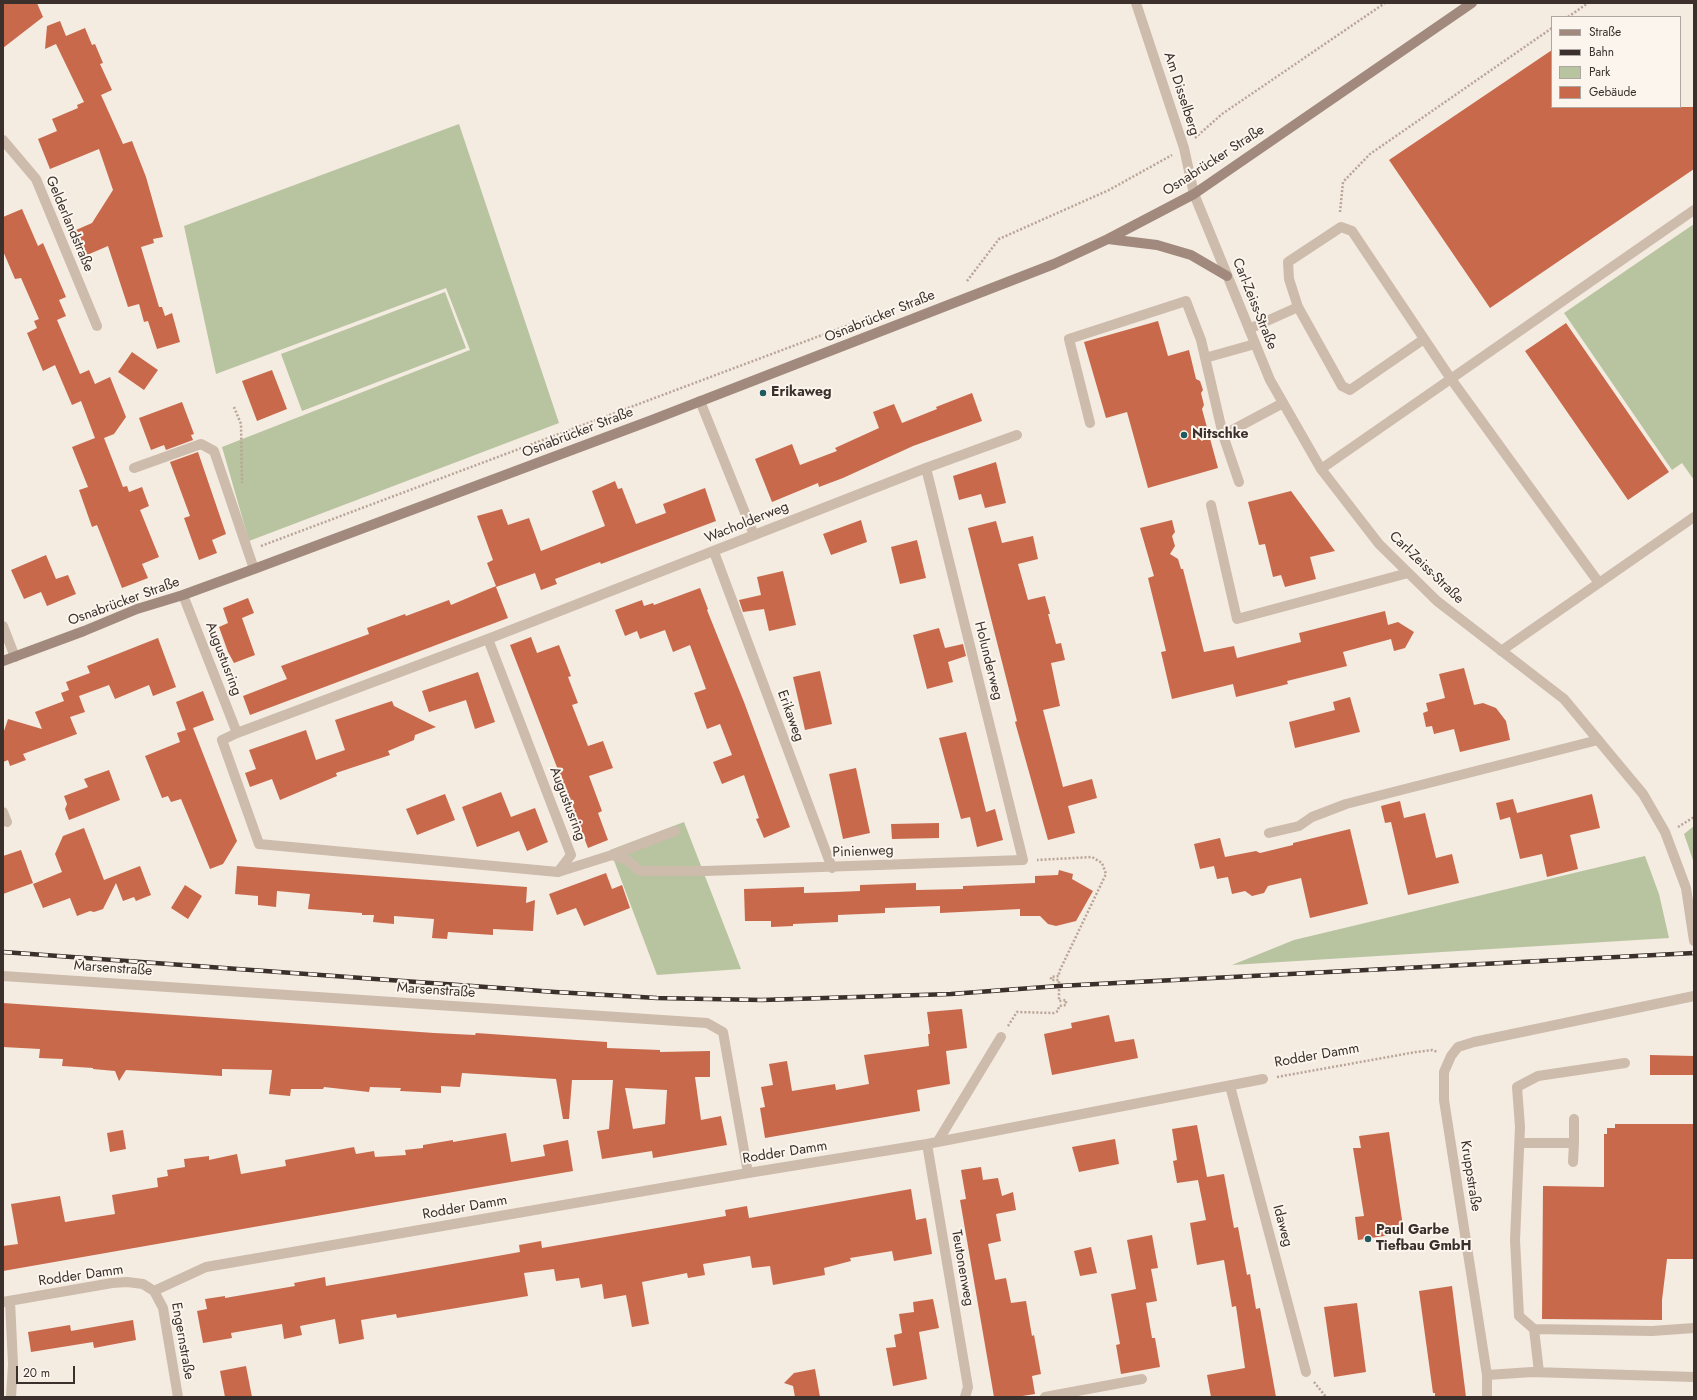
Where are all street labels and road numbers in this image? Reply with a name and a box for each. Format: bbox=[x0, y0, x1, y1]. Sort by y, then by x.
street label: Am Disselberg bbox=[1160, 50, 1202, 138]
street label: Osnabrücker Straße bbox=[1160, 122, 1268, 200]
street label: Gelderlandstraße bbox=[41, 174, 97, 274]
street label: Carl-Zeiss-Straße bbox=[1228, 256, 1280, 352]
street label: Osnabrücker Straße bbox=[822, 287, 938, 347]
street label: Osnabrücker Straße bbox=[520, 404, 636, 462]
street label: Wacholderweg bbox=[703, 499, 791, 547]
street label: Carl-Zeiss-Straße bbox=[1385, 528, 1467, 608]
street label: Osnabrücker Straße bbox=[66, 574, 182, 630]
street label: Augustusring bbox=[201, 620, 245, 698]
street label: Holunderweg bbox=[970, 620, 1006, 702]
street label: Erikaweg bbox=[773, 688, 807, 744]
street label: Augustusring bbox=[545, 765, 589, 843]
street label: Pinienweg bbox=[832, 843, 894, 861]
street label: Marsenstraße bbox=[73, 958, 153, 980]
street label: Marsenstraße bbox=[396, 980, 476, 1002]
street label: Rodder Damm bbox=[1273, 1040, 1361, 1072]
street label: Rodder Damm bbox=[741, 1138, 829, 1168]
street label: Kruppstraße bbox=[1456, 1139, 1484, 1213]
street label: Rodder Damm bbox=[421, 1192, 509, 1224]
street label: Idaweg bbox=[1268, 1203, 1296, 1249]
street label: Teutonenweg bbox=[947, 1229, 977, 1307]
street label: Rodder Damm bbox=[37, 1262, 125, 1290]
street label: Engernstraße bbox=[167, 1301, 197, 1381]

